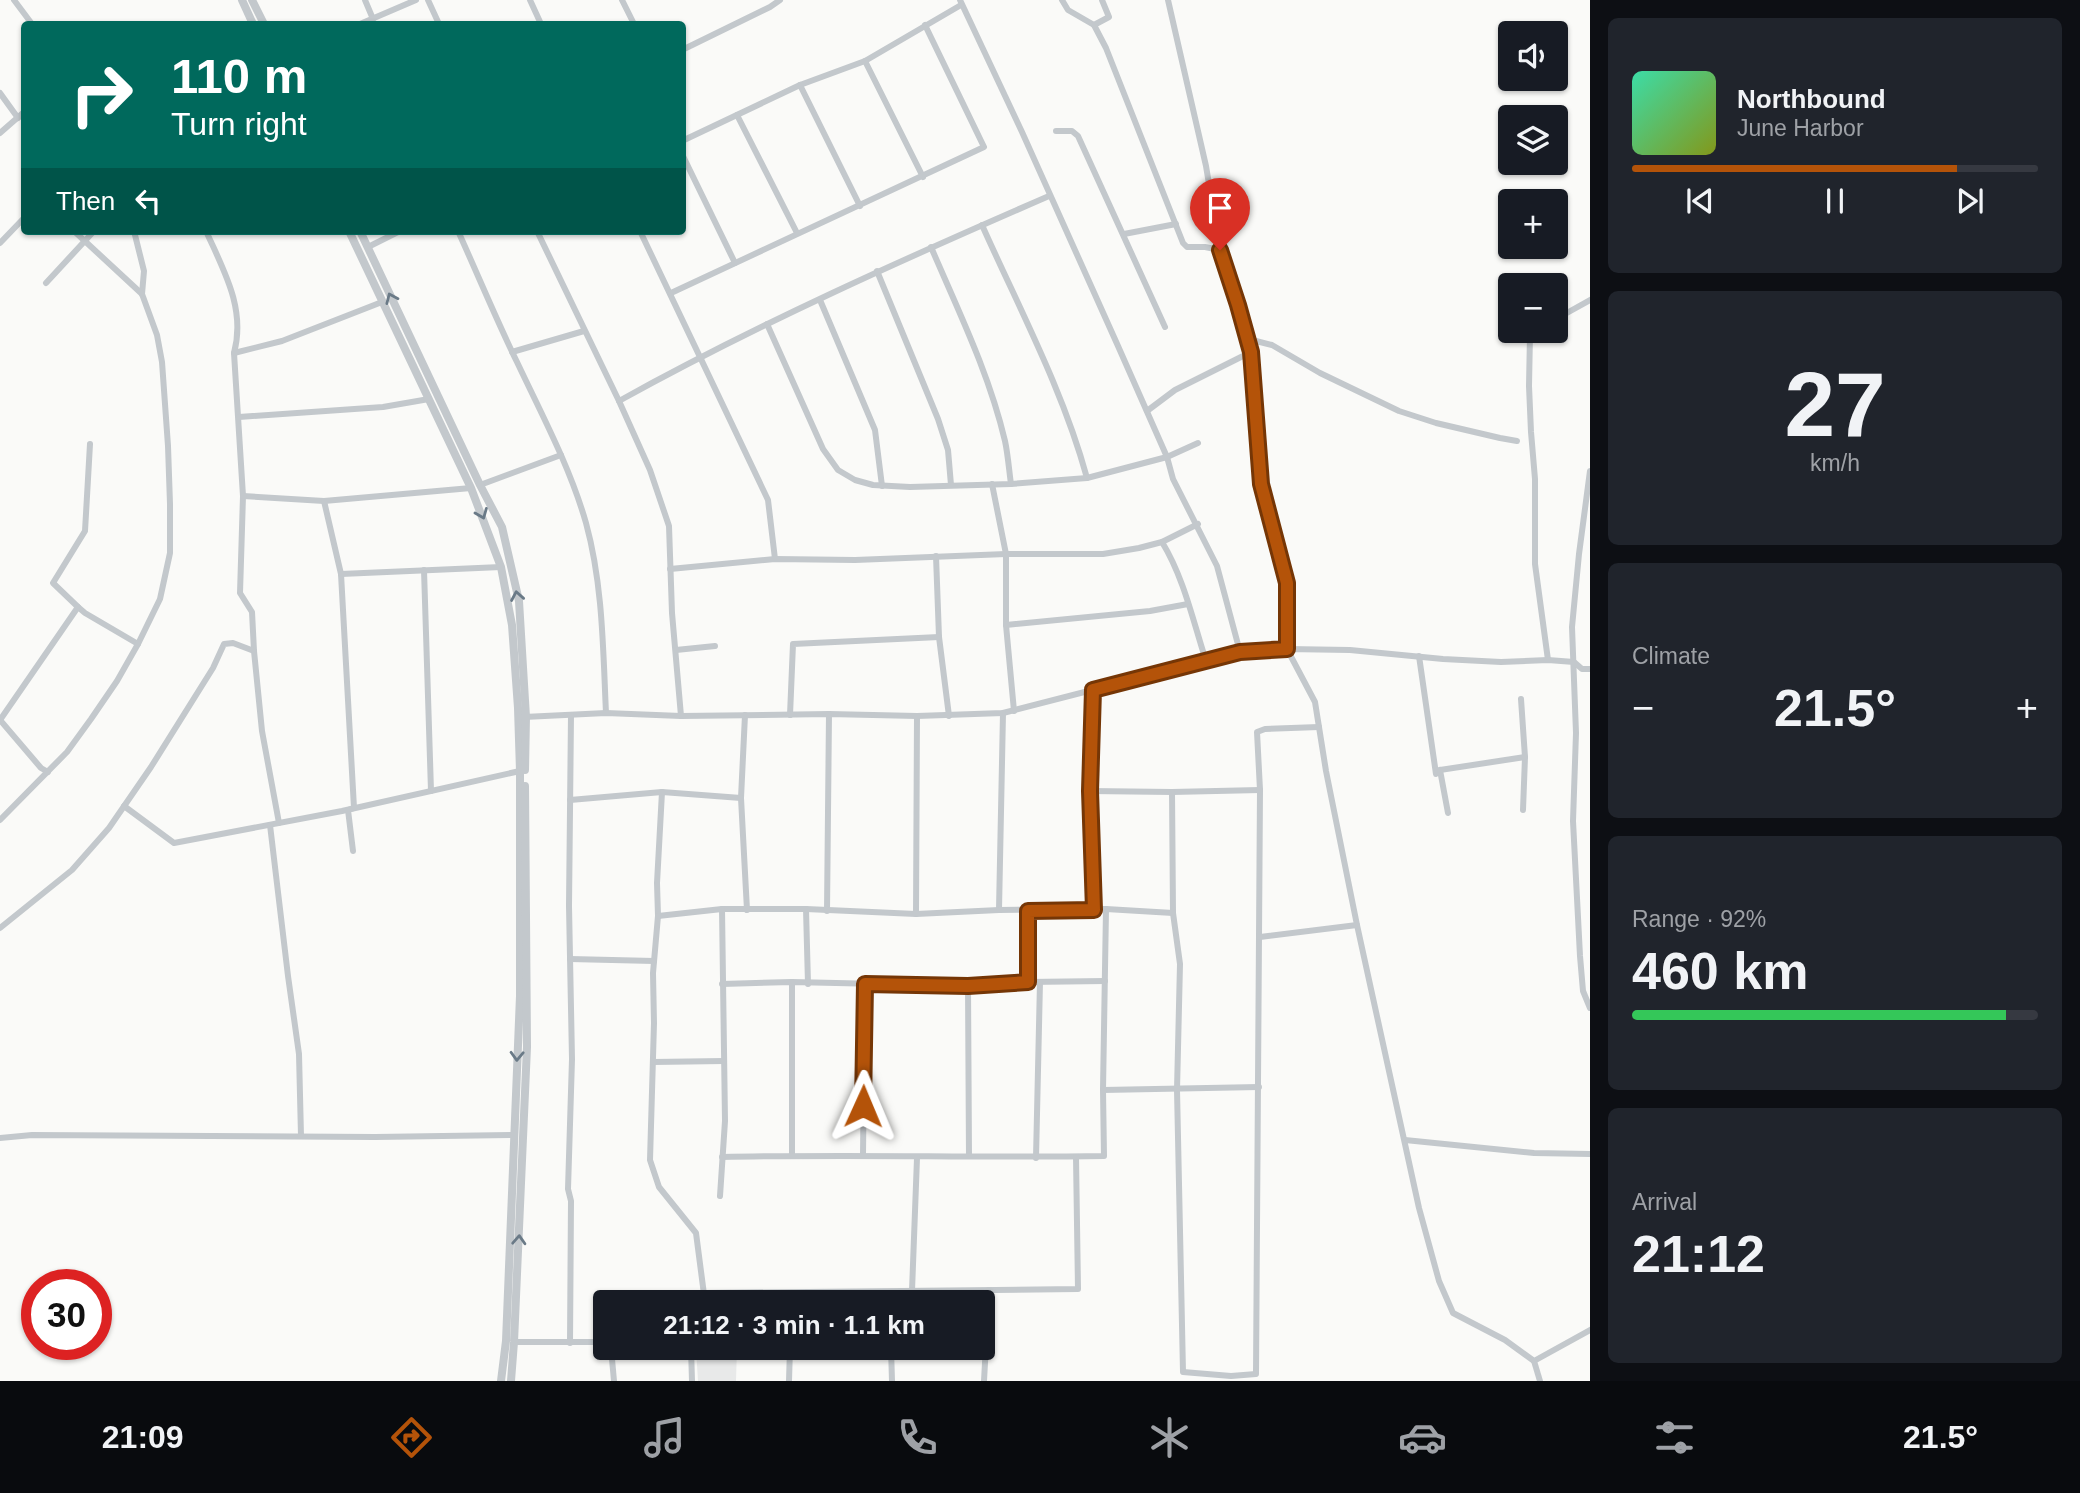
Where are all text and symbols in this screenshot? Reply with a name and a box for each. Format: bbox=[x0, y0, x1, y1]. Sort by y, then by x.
map controls bbox=[1498, 21, 1568, 343]
button: sound bbox=[1498, 21, 1568, 91]
icon: right bbox=[56, 49, 147, 140]
text: 110 m bbox=[171, 49, 307, 103]
text: Northbound bbox=[1737, 84, 1886, 114]
button: layers bbox=[1498, 105, 1568, 175]
text: Turn right bbox=[171, 106, 307, 142]
text: June Harbor bbox=[1737, 115, 1864, 141]
pin bbox=[1190, 178, 1250, 250]
icon: left bbox=[129, 182, 167, 220]
icon: previous bbox=[1681, 182, 1719, 220]
icon: pause bbox=[1816, 182, 1854, 220]
icon: next bbox=[1951, 182, 1989, 220]
text: Then bbox=[56, 186, 115, 216]
icon: arrive bbox=[1201, 189, 1239, 227]
button: + bbox=[1498, 189, 1568, 259]
button: − bbox=[1498, 273, 1568, 343]
one-way arrow bbox=[385, 293, 399, 305]
text: 27 bbox=[1784, 354, 1886, 455]
text: km/h bbox=[1810, 450, 1860, 476]
one-way arrow bbox=[473, 508, 487, 520]
one-way arrow bbox=[510, 590, 525, 602]
text: Climate bbox=[1632, 643, 1710, 669]
text: 21.5° bbox=[1774, 679, 1896, 737]
text: − bbox=[1632, 687, 1654, 729]
text: + bbox=[2016, 687, 2038, 729]
text: Range · 92% bbox=[1632, 906, 1766, 932]
text: 460 km bbox=[1632, 942, 1808, 1000]
one-way arrow bbox=[510, 1050, 525, 1061]
position arrow bbox=[826, 1069, 900, 1143]
text: Arrival bbox=[1632, 1189, 1697, 1215]
text: 21:12 bbox=[1632, 1225, 1765, 1283]
one-way arrow bbox=[511, 1234, 526, 1245]
speed limit sign: 30 bbox=[21, 1269, 112, 1360]
text: 21:12 · 3 min · 1.1 km bbox=[663, 1310, 925, 1340]
icon: directions bbox=[387, 1413, 436, 1462]
icon: music bbox=[640, 1413, 689, 1462]
icon: phone bbox=[893, 1413, 942, 1462]
icon: climate bbox=[1145, 1413, 1194, 1462]
icon: car bbox=[1398, 1413, 1447, 1462]
icon: filters bbox=[1650, 1413, 1699, 1462]
text: 21:09 bbox=[102, 1419, 184, 1455]
text: 21.5° bbox=[1903, 1419, 1978, 1455]

